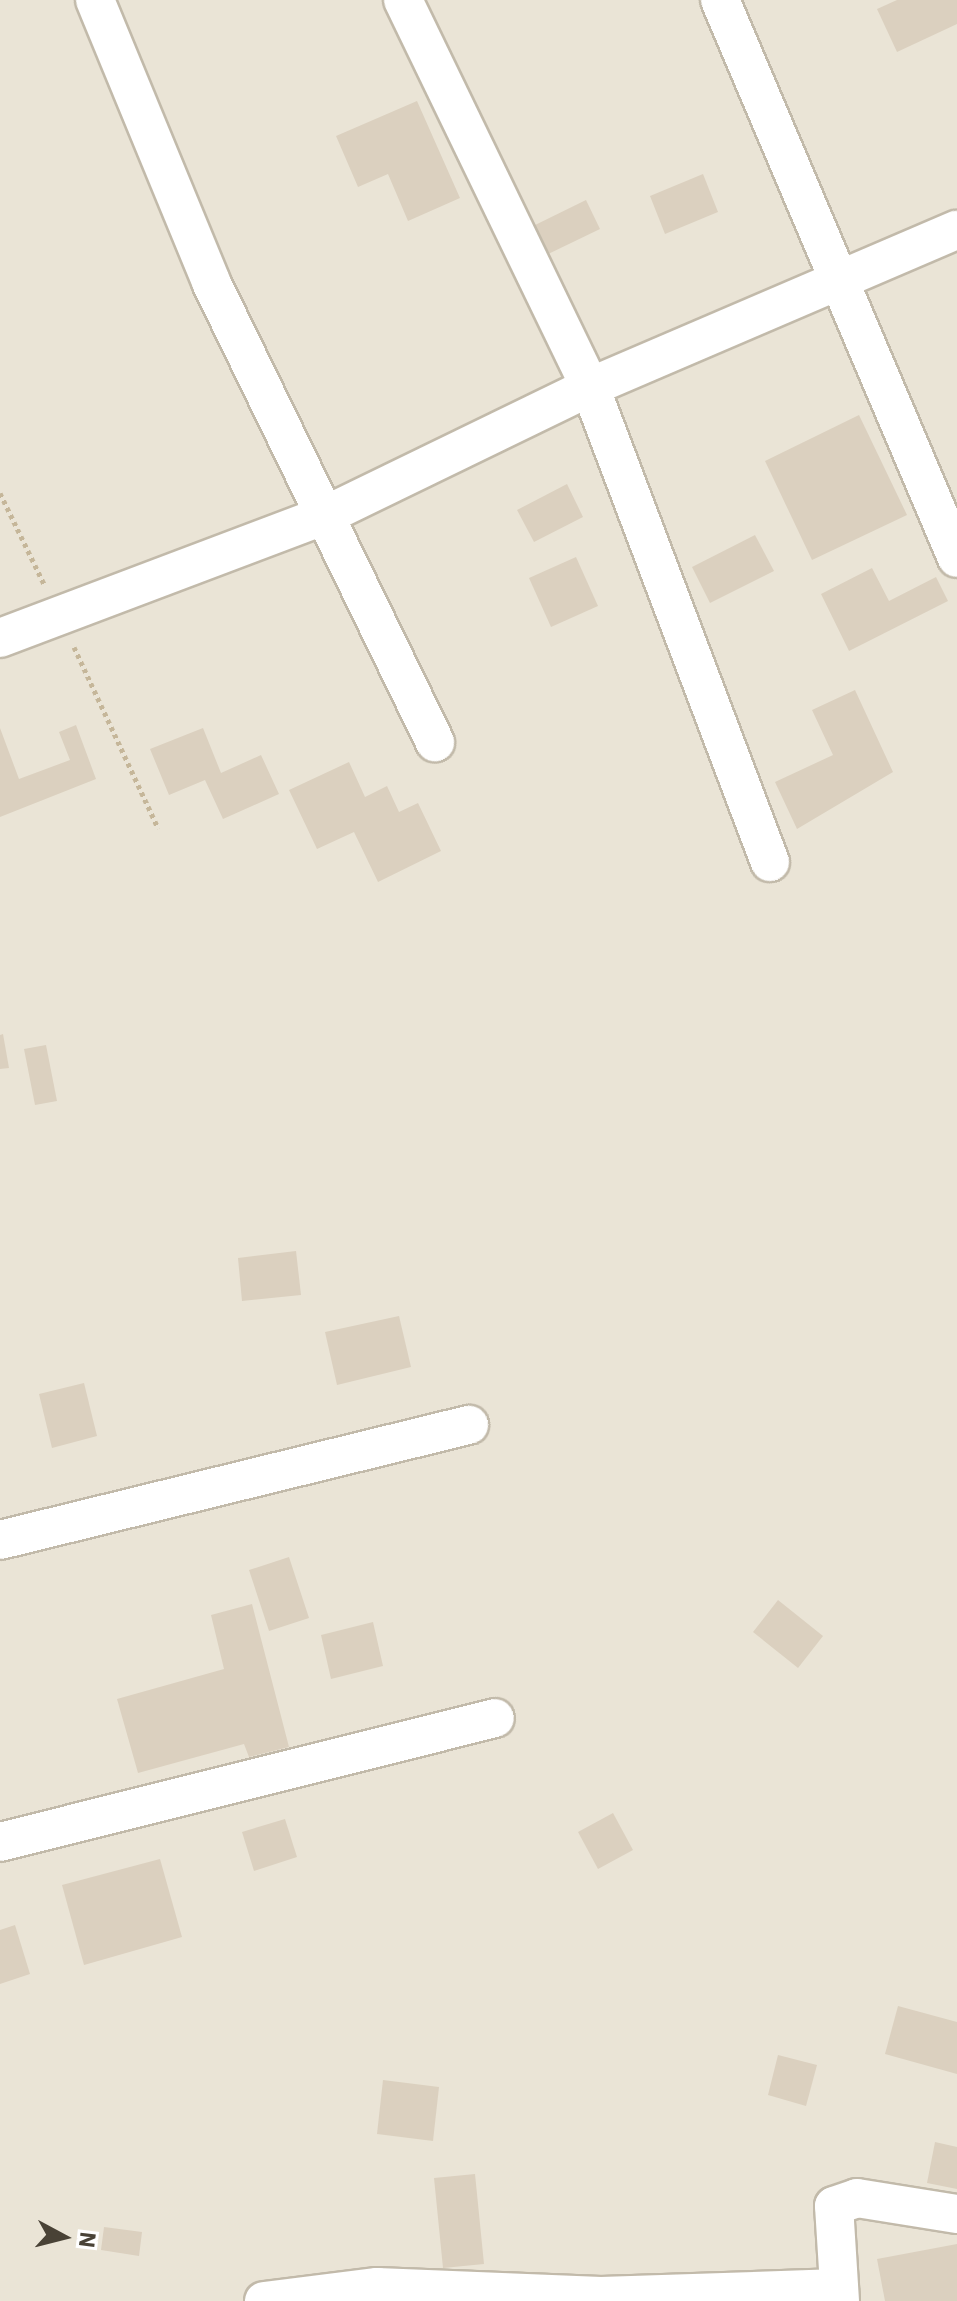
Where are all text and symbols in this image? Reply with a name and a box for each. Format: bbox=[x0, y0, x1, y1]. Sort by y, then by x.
north arrow bbox=[24, 2197, 104, 2277]
text: N bbox=[73, 2230, 104, 2250]

